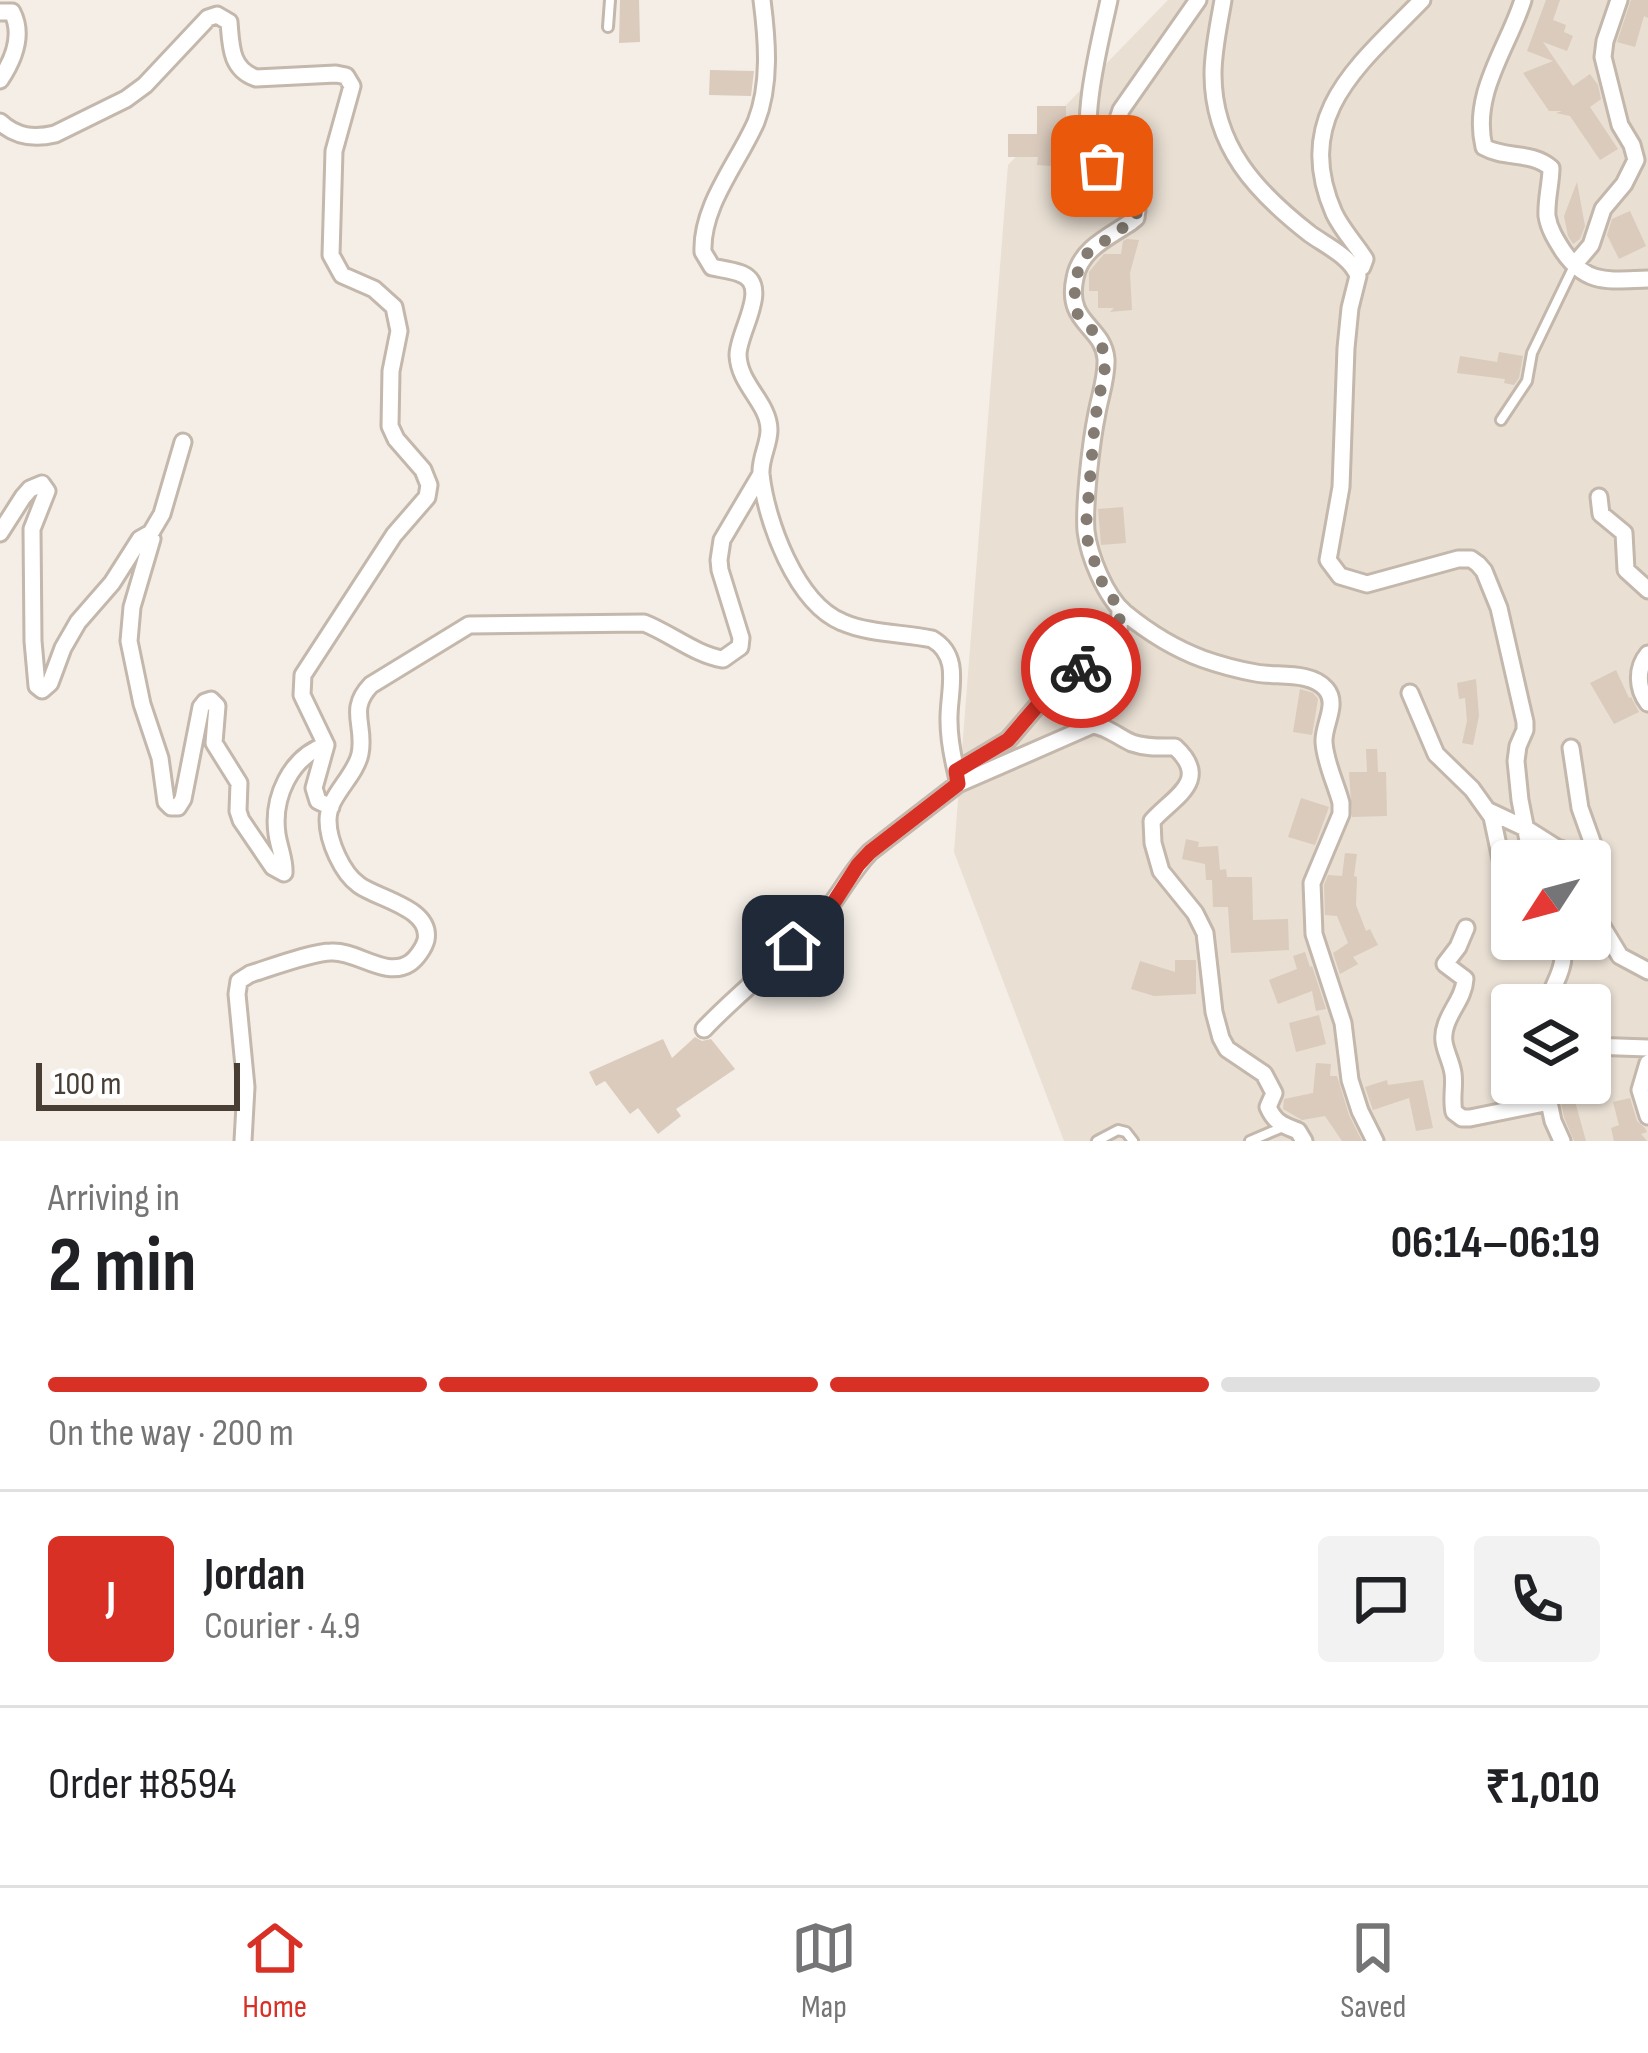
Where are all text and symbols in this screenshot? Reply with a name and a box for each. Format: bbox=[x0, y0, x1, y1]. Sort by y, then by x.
pin bbox=[1051, 115, 1153, 217]
icon: bag bbox=[1069, 133, 1135, 199]
courier bbox=[1021, 608, 1141, 728]
icon: bike bbox=[1048, 635, 1114, 701]
north arrow bbox=[1491, 840, 1611, 960]
map controls bbox=[1491, 840, 1611, 1104]
pin bbox=[742, 895, 844, 997]
icon: home bbox=[760, 913, 826, 979]
button: layers bbox=[1491, 984, 1611, 1104]
scale bar bbox=[36, 1057, 240, 1110]
text: 100 m bbox=[54, 1064, 121, 1104]
text: Arriving in bbox=[48, 1175, 180, 1222]
text: 06:14–06:19 bbox=[1391, 1216, 1600, 1271]
text: 2 min bbox=[48, 1220, 197, 1313]
text: On the way · 200 m bbox=[48, 1410, 294, 1457]
button: chat bbox=[1318, 1536, 1444, 1662]
button: phone bbox=[1474, 1536, 1600, 1662]
text: Jordan bbox=[204, 1548, 305, 1603]
text: J bbox=[106, 1571, 116, 1626]
text: Courier · 4.9 bbox=[204, 1603, 361, 1650]
text: Order #8594 bbox=[48, 1757, 236, 1812]
text: ₹1,010 bbox=[1485, 1761, 1600, 1816]
tab: Home bbox=[242, 1915, 308, 2027]
tab: Map bbox=[791, 1915, 857, 2027]
tab: Saved bbox=[1340, 1915, 1406, 2027]

